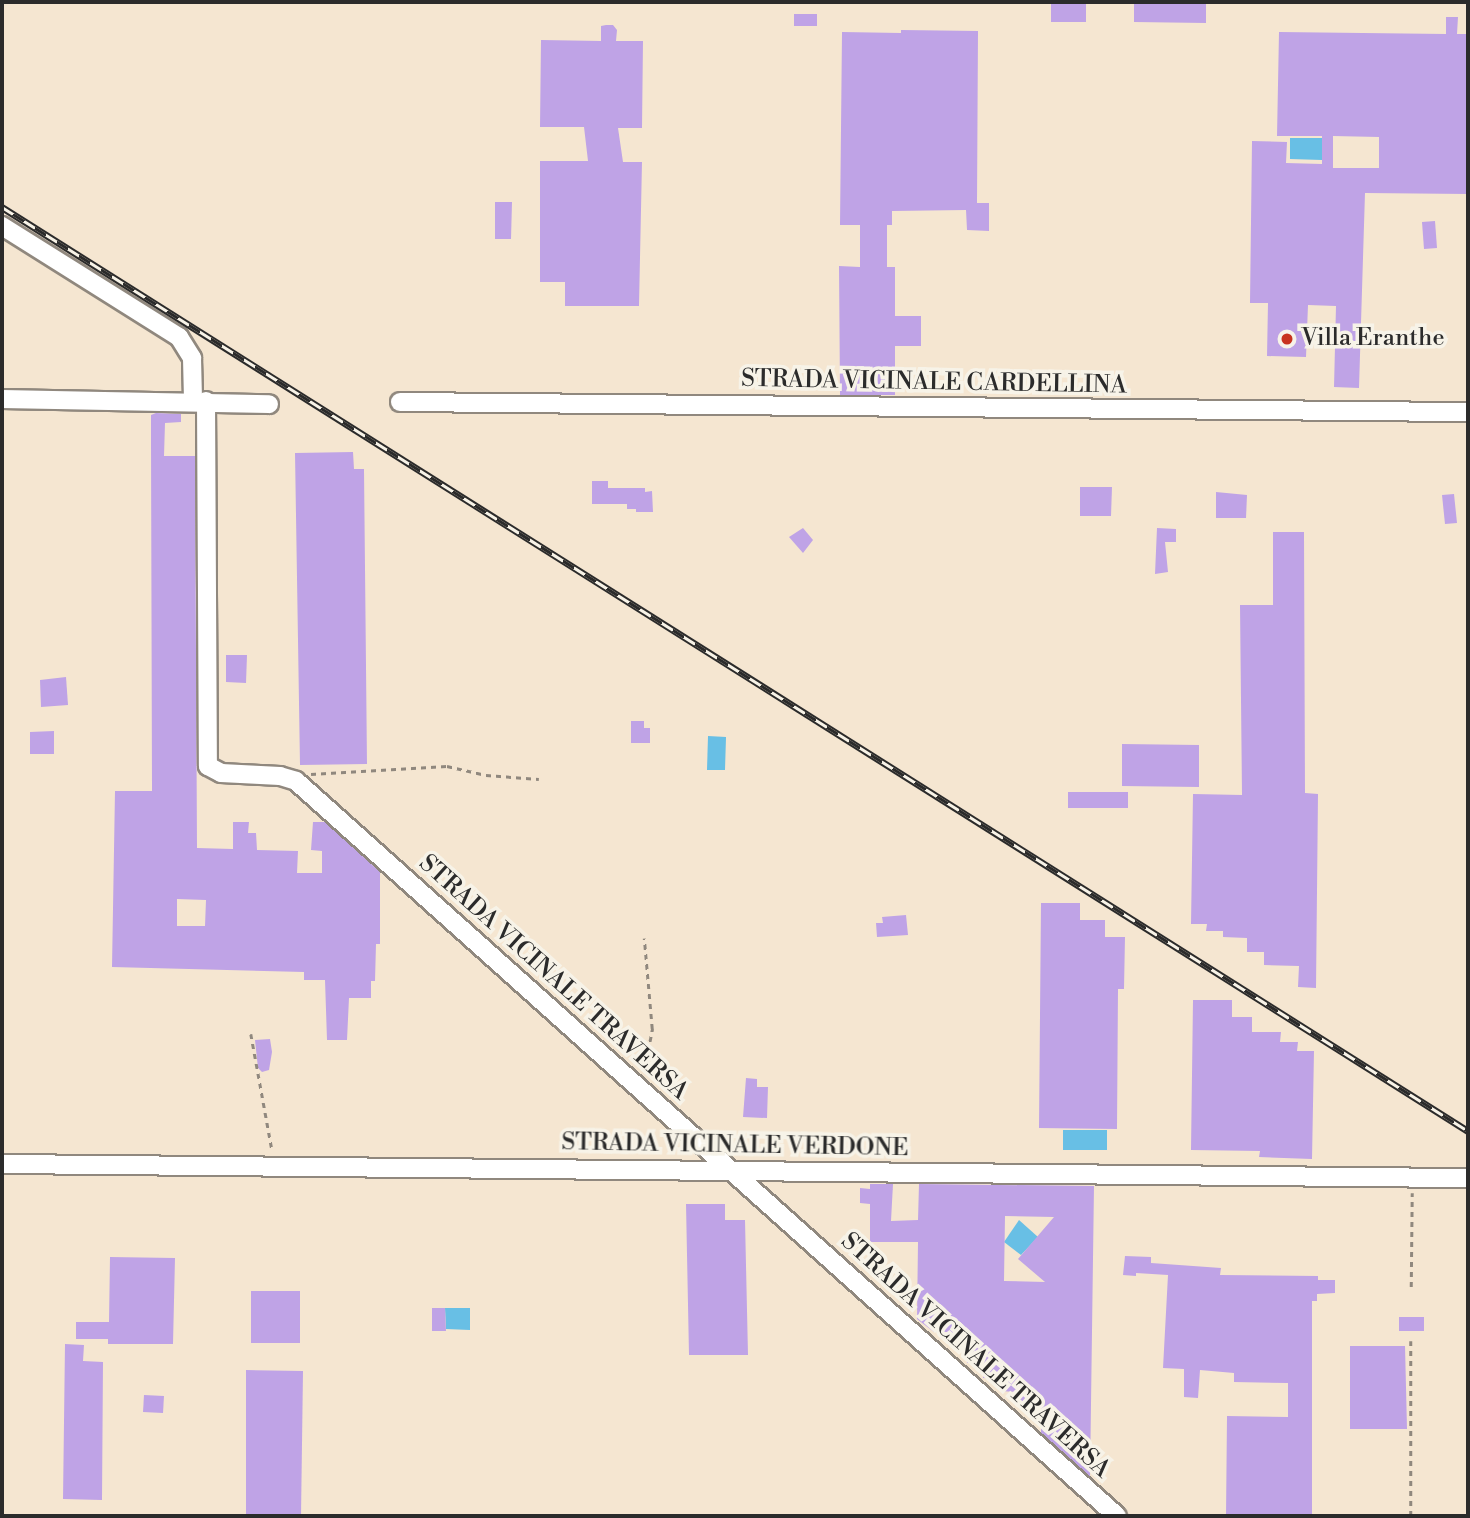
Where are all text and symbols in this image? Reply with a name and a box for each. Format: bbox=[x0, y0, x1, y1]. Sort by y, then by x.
place label: Villa Eranthe bbox=[1301, 325, 1445, 353]
marker: Villa Eranthe bbox=[1279, 331, 1295, 347]
street label: STRADA VICINALE CARDELLINA bbox=[741, 365, 1127, 401]
street label: STRADA VICINALE TRAVERSA bbox=[412, 849, 694, 1107]
street label: STRADA VICINALE VERDONE bbox=[561, 1129, 909, 1163]
street label: STRADA VICINALE TRAVERSA bbox=[834, 1227, 1116, 1485]

